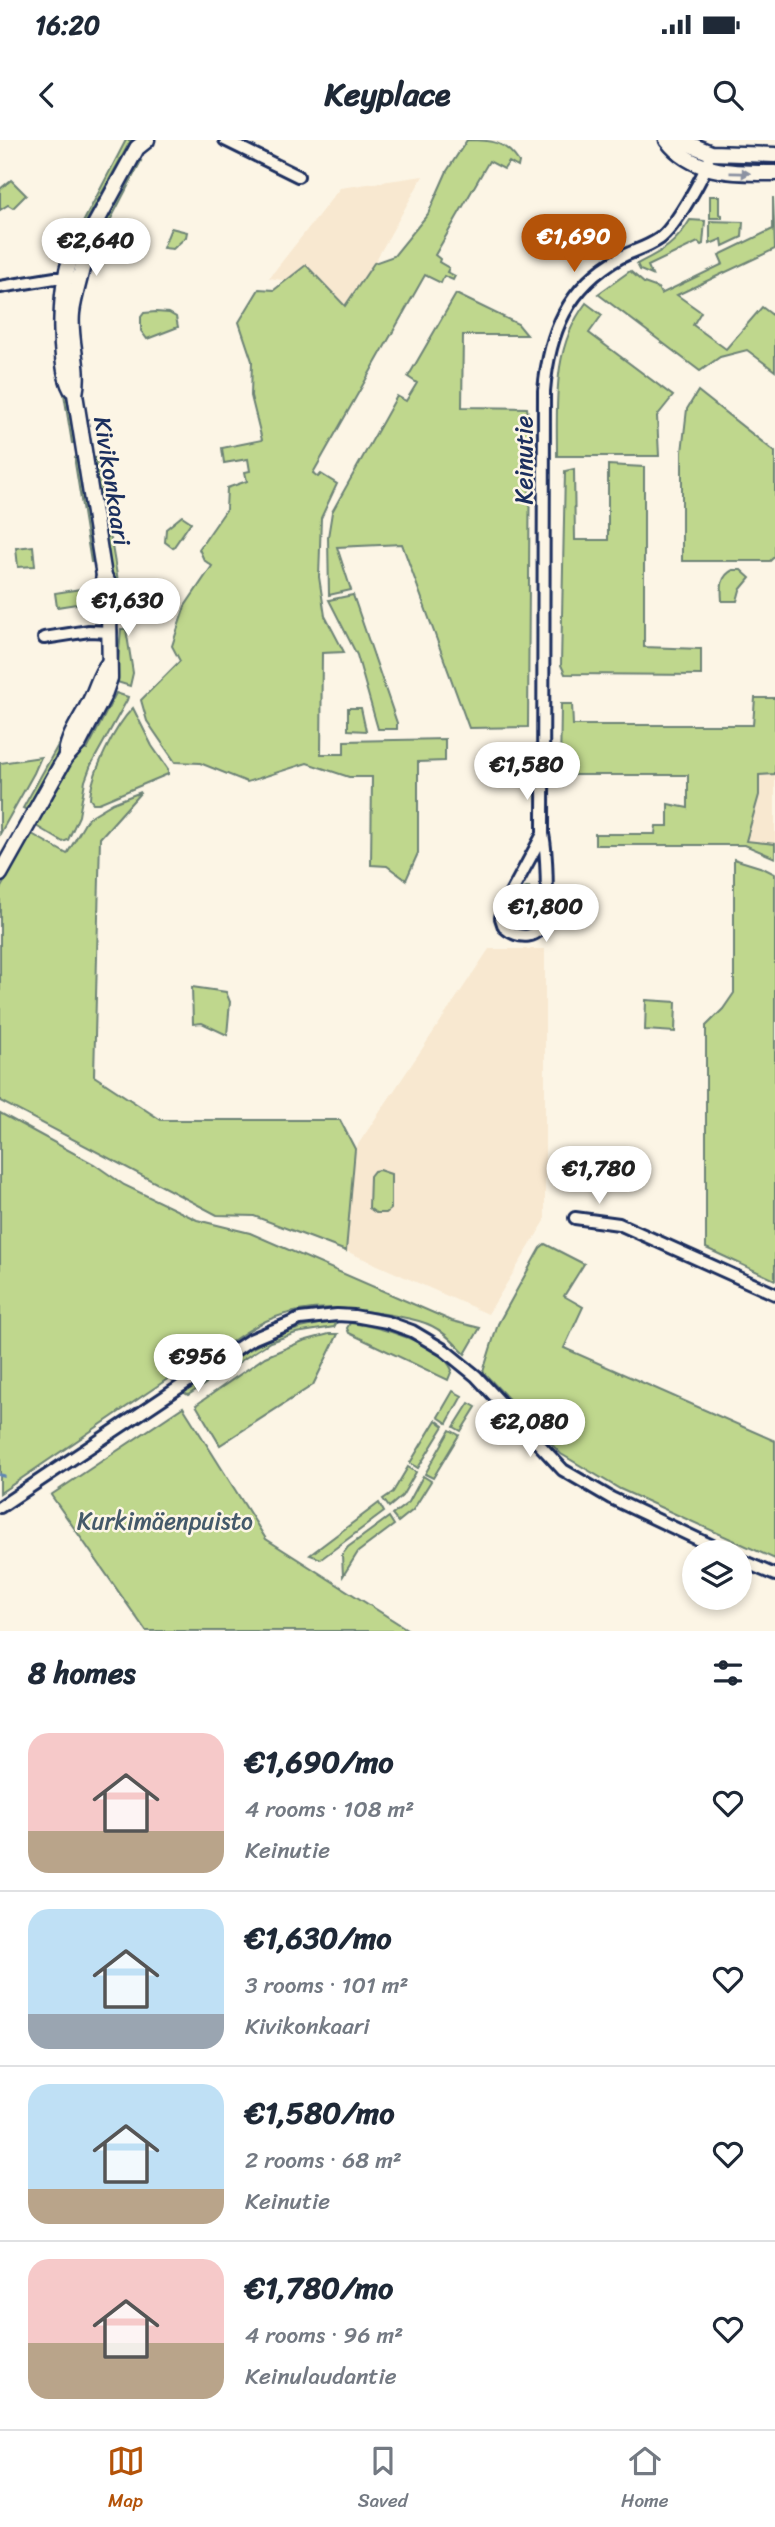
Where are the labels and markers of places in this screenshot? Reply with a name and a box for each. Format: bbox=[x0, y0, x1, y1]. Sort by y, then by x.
pin: €1,690 bbox=[517, 214, 631, 274]
pin: €2,640 bbox=[39, 218, 153, 278]
pin: €1,630 bbox=[71, 578, 185, 638]
pin: €1,580 bbox=[470, 742, 584, 802]
pin: €1,800 bbox=[489, 884, 603, 944]
pin: €1,780 bbox=[542, 1146, 656, 1206]
pin: €956 bbox=[157, 1334, 239, 1394]
pin: €2,080 bbox=[473, 1400, 587, 1459]

